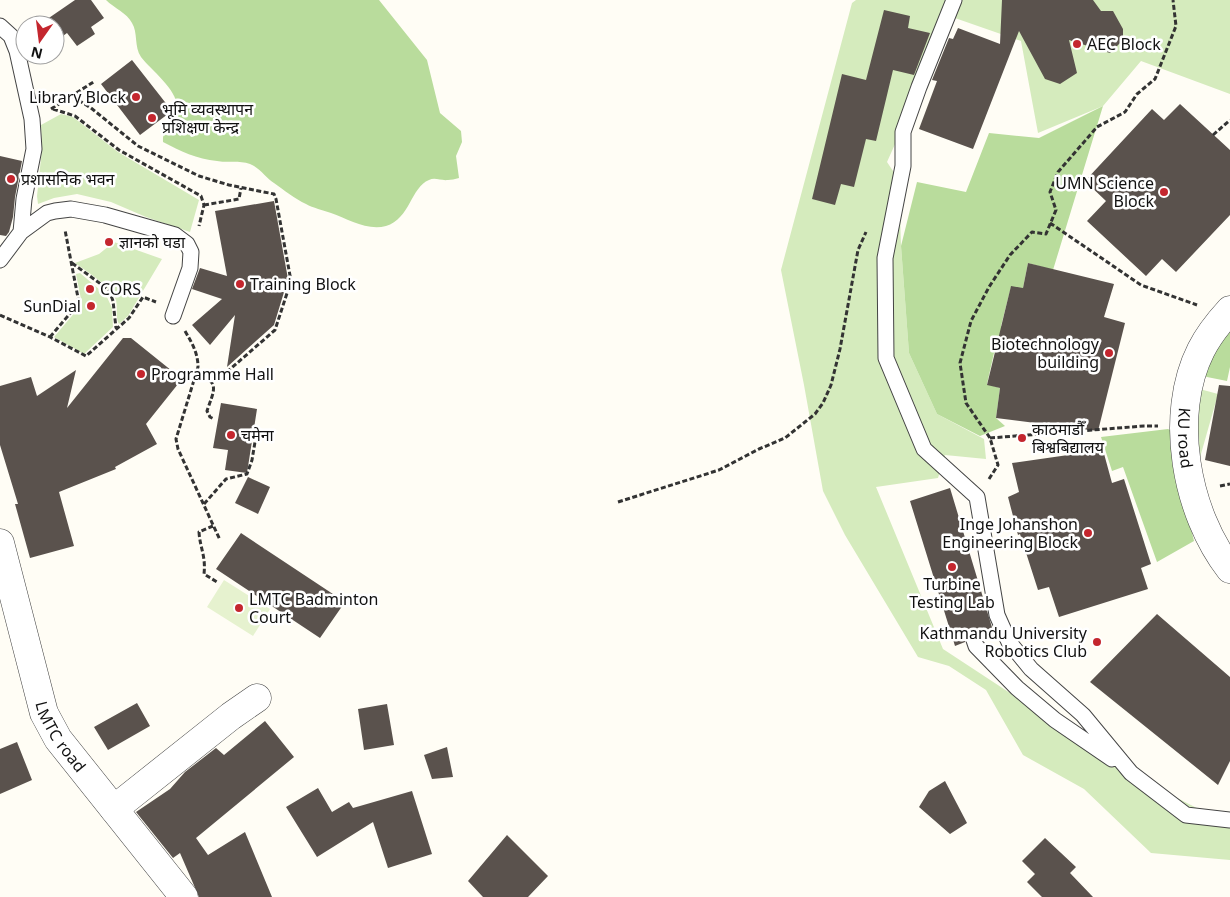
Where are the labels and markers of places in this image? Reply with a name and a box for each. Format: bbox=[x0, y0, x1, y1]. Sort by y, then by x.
place label: AEC Block bbox=[1087, 36, 1161, 57]
marker: AEC Block bbox=[1071, 38, 1083, 50]
place label: Library Block bbox=[29, 89, 126, 110]
marker: Library Block bbox=[130, 91, 142, 103]
place label: भूमि व्यवस्थापन प्रशिक्षण केन्द्र bbox=[162, 101, 254, 140]
marker: भूमि व्यवस्थापन प्रशिक्षण केन्द्र bbox=[146, 112, 158, 124]
place label: प्रशासनिक भवन bbox=[21, 171, 116, 192]
marker: प्रशासनिक भवन bbox=[5, 173, 17, 185]
place label: UMN Science Block bbox=[1055, 175, 1154, 214]
marker: UMN Science Block bbox=[1158, 186, 1170, 198]
place label: ज्ञानको घडा bbox=[119, 234, 186, 255]
marker: ज्ञानको घडा bbox=[103, 236, 115, 248]
place label: Training Block bbox=[250, 276, 356, 297]
marker: Training Block bbox=[234, 278, 246, 290]
place label: CORS bbox=[100, 281, 141, 302]
marker: CORS bbox=[84, 283, 96, 295]
place label: SunDial bbox=[24, 298, 81, 319]
marker: SunDial bbox=[85, 300, 97, 312]
place label: Biotechnology building bbox=[991, 336, 1100, 375]
marker: Biotechnology building bbox=[1103, 347, 1115, 359]
place label: Programme Hall bbox=[151, 366, 274, 387]
marker: Programme Hall bbox=[135, 368, 147, 380]
place label: काठमाडौँ बिश्वबिद्यालय bbox=[1032, 420, 1105, 460]
place label: चमेना bbox=[241, 426, 275, 448]
marker: चमेना bbox=[225, 429, 237, 441]
marker: काठमाडौँ बिश्वबिद्यालय bbox=[1016, 432, 1028, 444]
place label: Inge Johanshon Engineering Block bbox=[942, 516, 1078, 555]
marker: Inge Johanshon Engineering Block bbox=[1082, 527, 1094, 539]
marker: Turbine Testing Lab bbox=[946, 561, 958, 573]
place label: Turbine Testing Lab bbox=[909, 576, 995, 615]
place label: LMTC Badminton Court bbox=[249, 591, 378, 630]
marker: LMTC Badminton Court bbox=[233, 602, 245, 614]
place label: Kathmandu University Robotics Club bbox=[920, 625, 1088, 664]
marker: Kathmandu University Robotics Club bbox=[1091, 636, 1103, 648]

